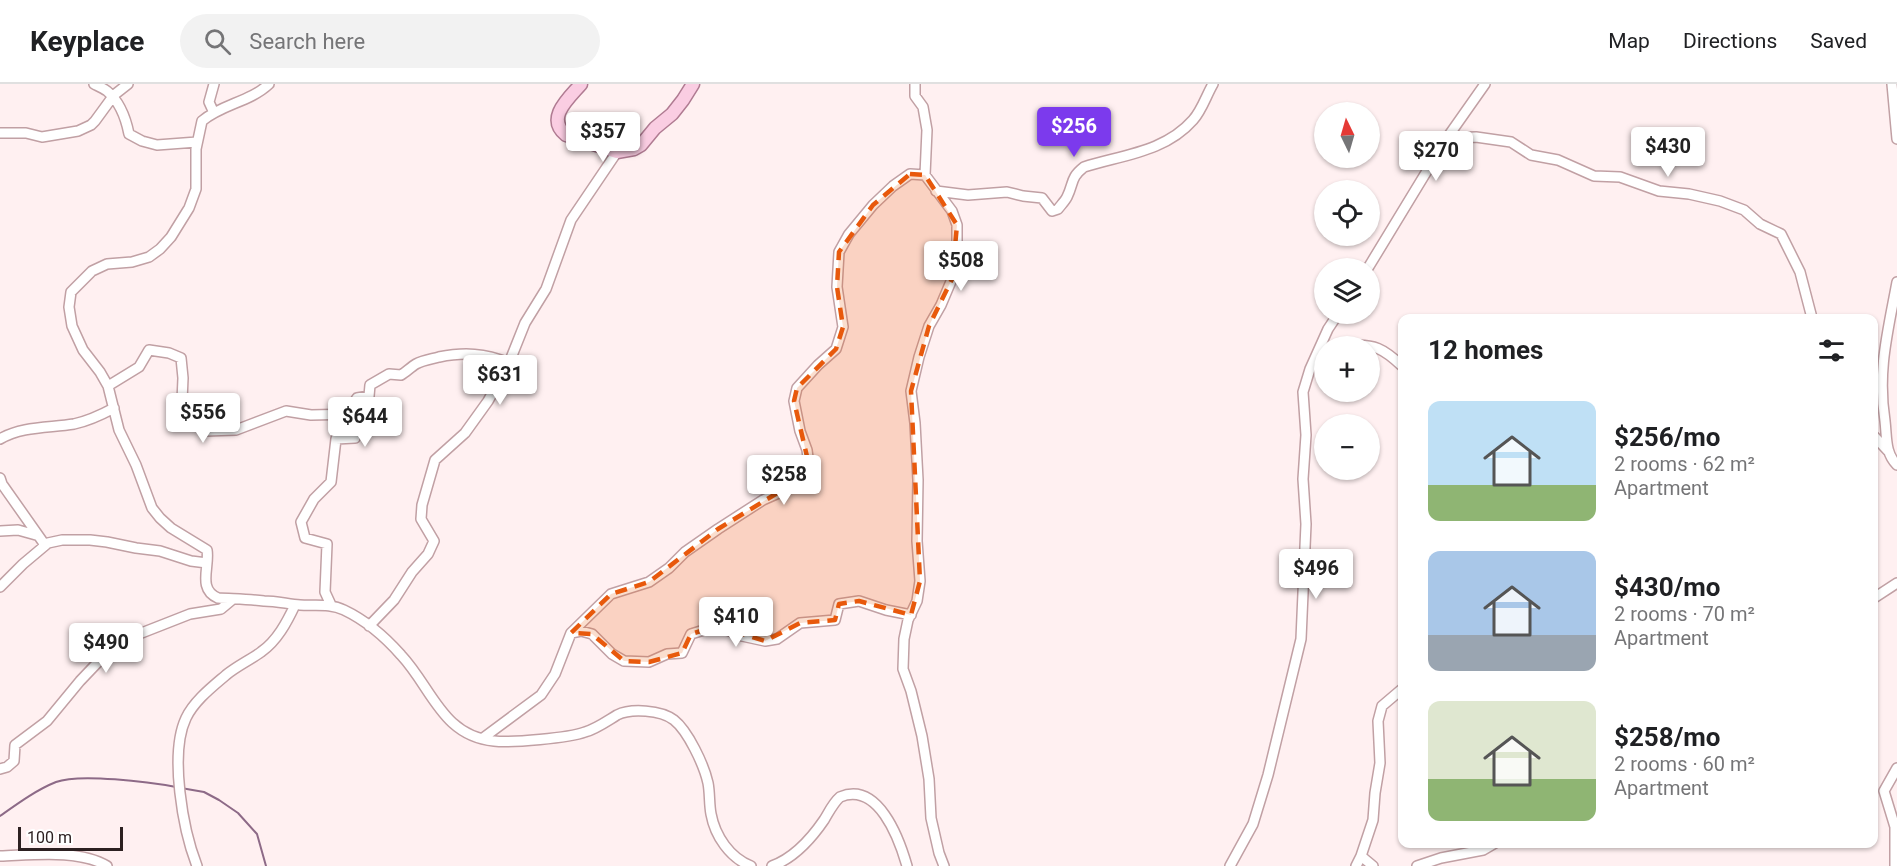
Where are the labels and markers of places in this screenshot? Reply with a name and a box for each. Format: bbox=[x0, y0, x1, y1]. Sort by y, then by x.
pin: $256 bbox=[1038, 107, 1110, 158]
pin: $357 bbox=[567, 112, 639, 163]
pin: $430 bbox=[1632, 127, 1704, 178]
pin: $270 bbox=[1400, 131, 1472, 182]
pin: $508 bbox=[925, 241, 997, 292]
pin: $631 bbox=[464, 355, 536, 406]
pin: $556 bbox=[167, 393, 239, 444]
pin: $644 bbox=[329, 397, 401, 448]
pin: $258 bbox=[748, 455, 820, 506]
pin: $496 bbox=[1280, 549, 1352, 600]
pin: $410 bbox=[700, 597, 772, 648]
pin: $490 bbox=[70, 623, 142, 674]

